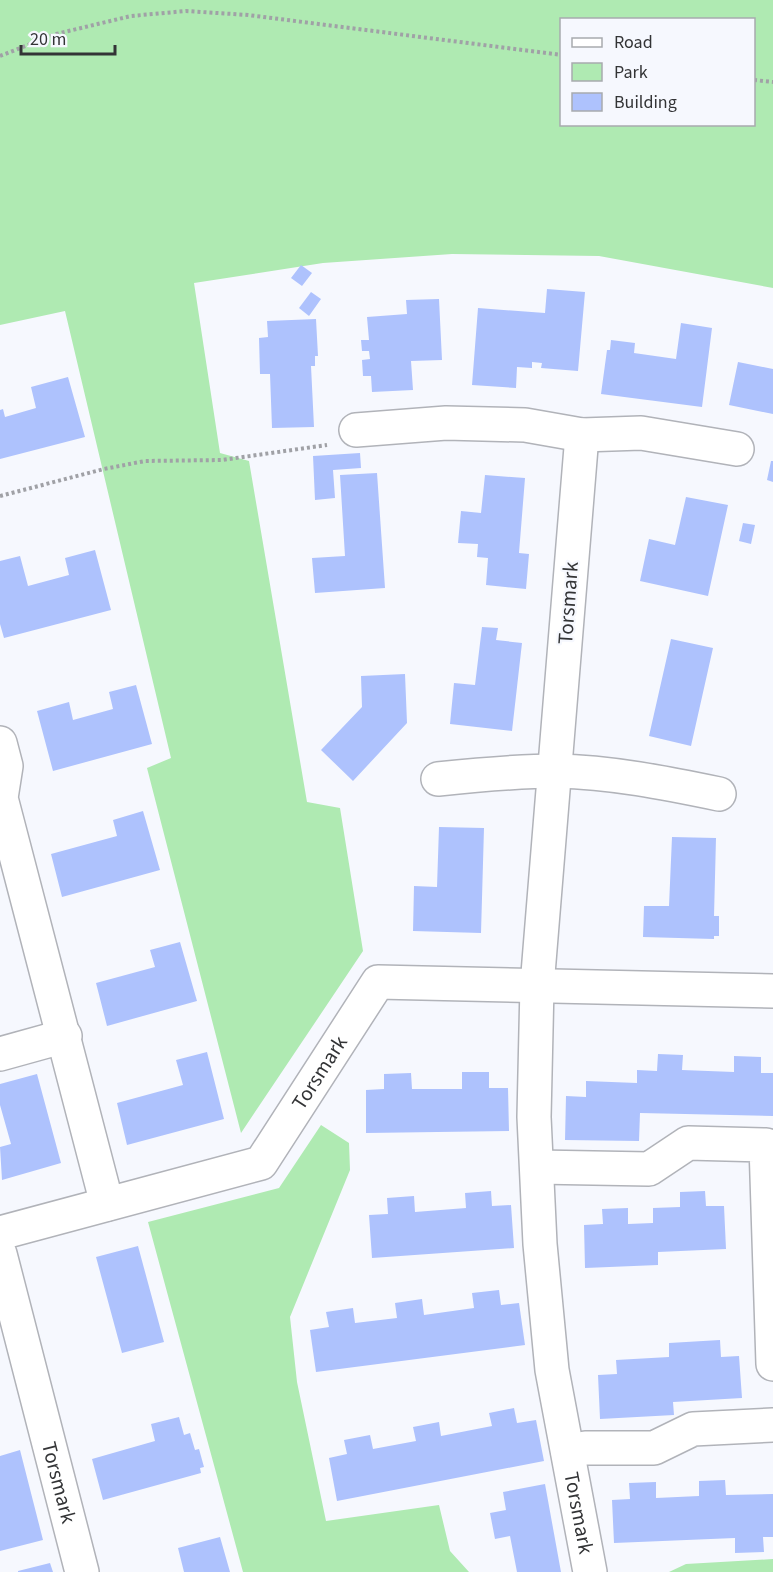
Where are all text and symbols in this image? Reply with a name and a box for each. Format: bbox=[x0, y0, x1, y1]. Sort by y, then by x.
scale bar bbox=[21, 18, 116, 56]
legend bbox=[560, 18, 755, 126]
text: 20 m bbox=[30, 27, 66, 52]
text: Road bbox=[614, 30, 653, 55]
text: Park bbox=[614, 60, 648, 85]
text: Building bbox=[614, 90, 677, 115]
street label: Torsmark bbox=[550, 560, 586, 645]
street label: Torsmark bbox=[284, 1029, 355, 1115]
street label: Torsmark bbox=[34, 1439, 84, 1527]
street label: Torsmark bbox=[556, 1469, 601, 1557]

